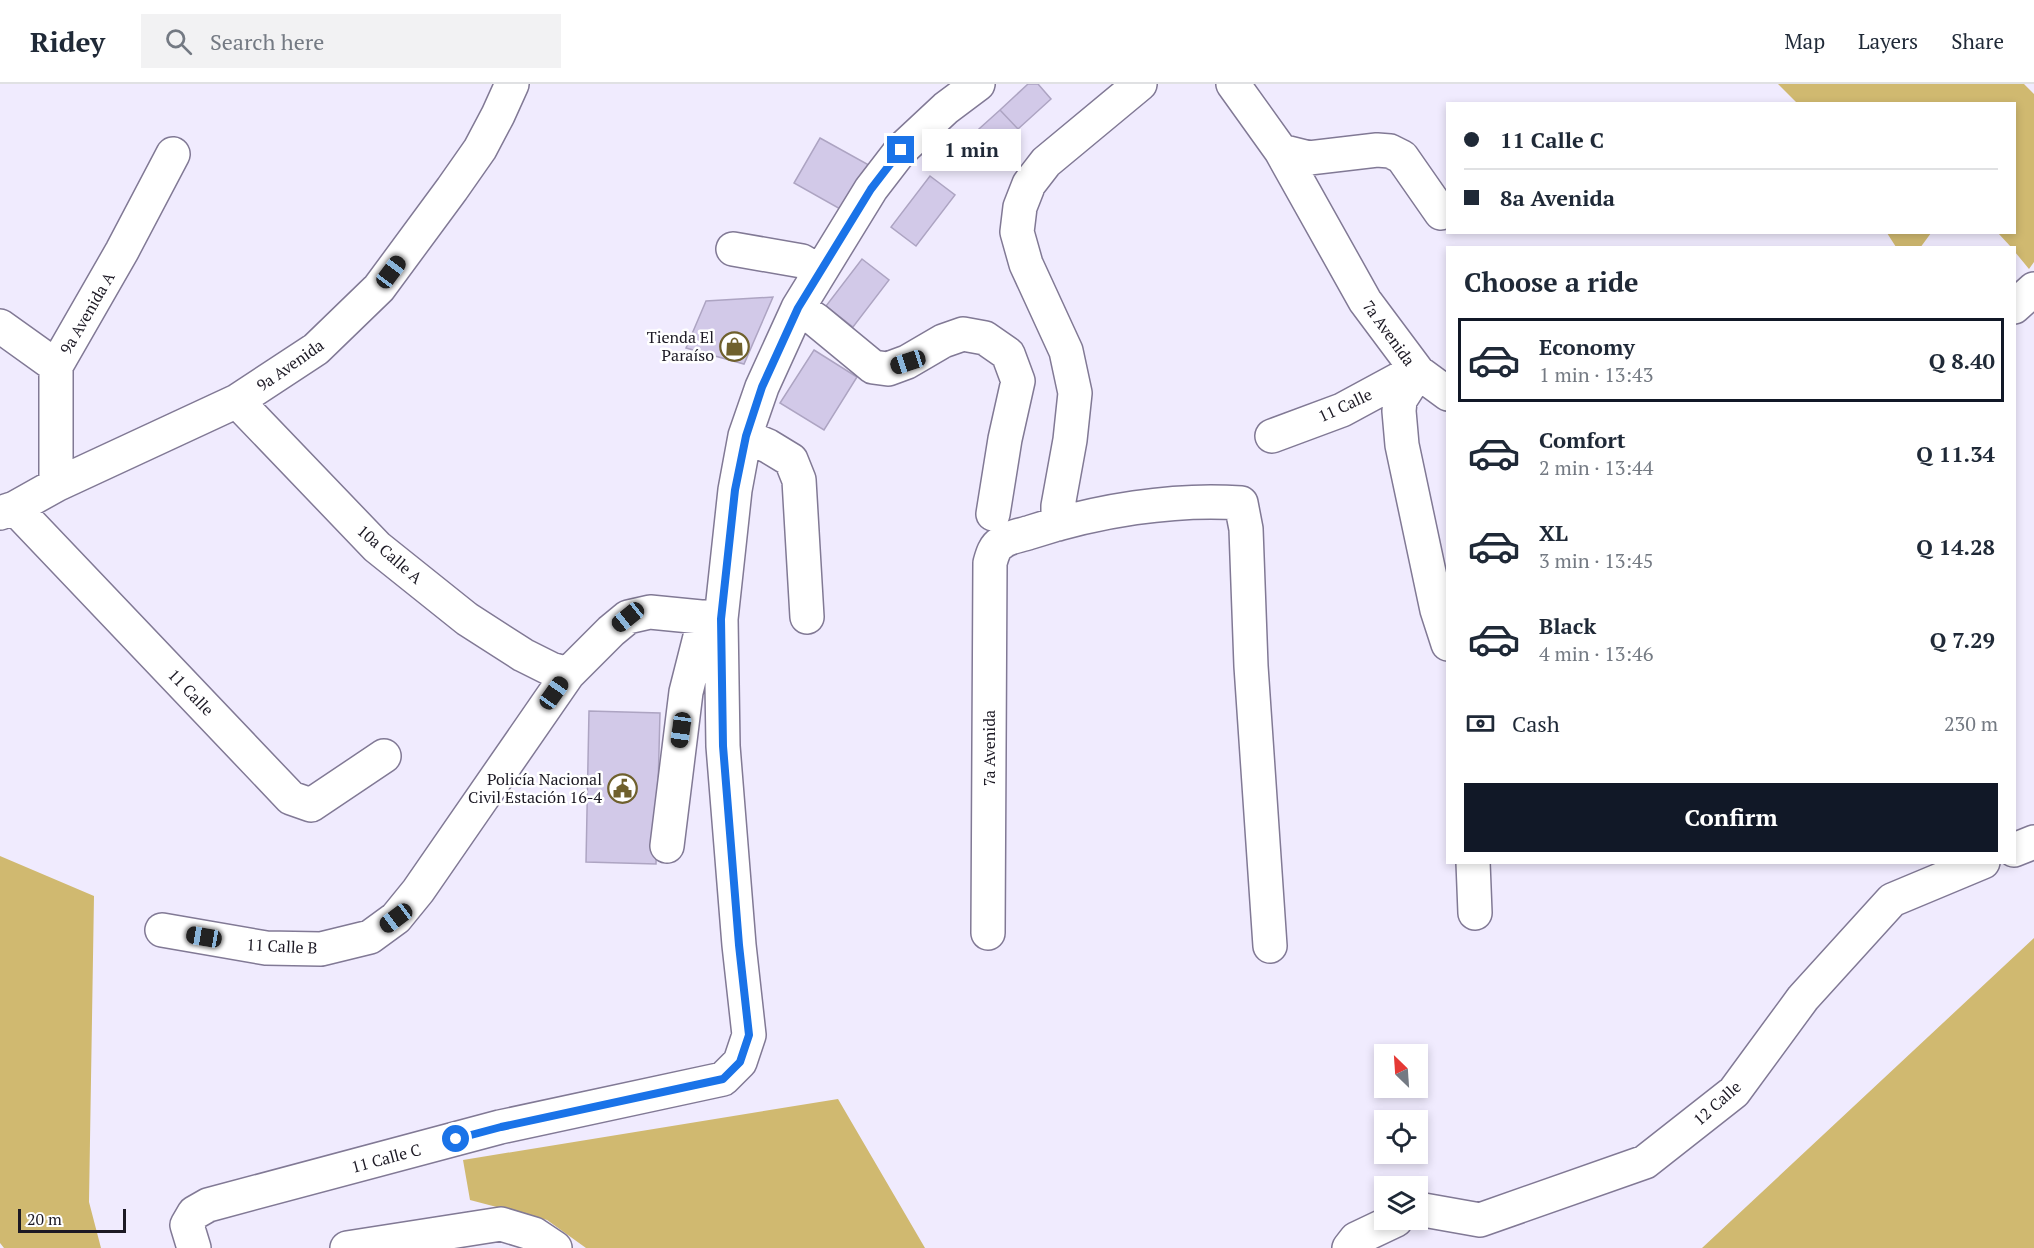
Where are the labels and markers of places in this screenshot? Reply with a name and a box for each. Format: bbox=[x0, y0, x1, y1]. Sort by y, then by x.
place label: Tienda El Paraíso bbox=[647, 326, 714, 366]
shop icon: Tienda El Paraíso bbox=[719, 330, 751, 362]
place label: Policía Nacional Civil Estación 16-4 bbox=[468, 768, 602, 808]
public building icon: Policía Nacional Civil Estación 16-4 bbox=[607, 772, 639, 804]

